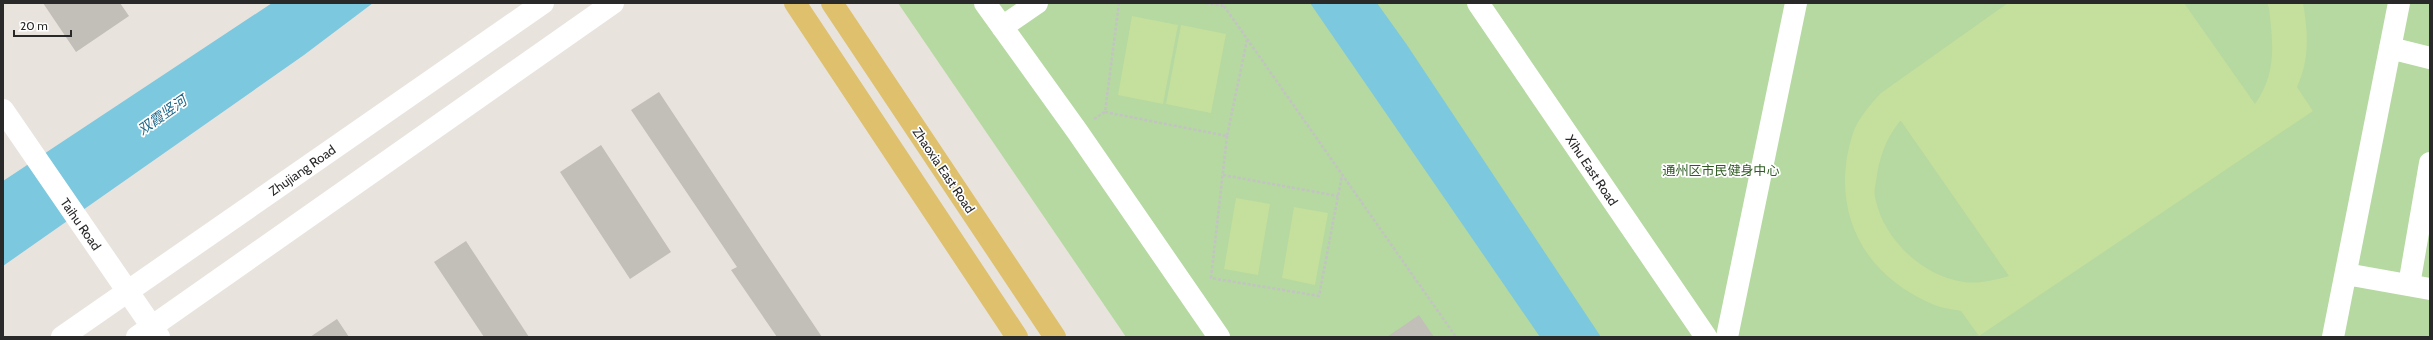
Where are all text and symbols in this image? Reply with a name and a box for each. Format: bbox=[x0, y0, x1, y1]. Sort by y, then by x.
scale bar bbox=[14, 12, 71, 38]
text: 20 m bbox=[20, 18, 48, 33]
water label: 双霞竖河 bbox=[134, 90, 193, 138]
street label: Zhaoxia East Road bbox=[909, 124, 979, 216]
street label: Xihu East Road bbox=[1562, 132, 1622, 208]
street label: Zhujiang Road bbox=[266, 141, 339, 200]
park label: 通州区市民健身中心 bbox=[1662, 162, 1780, 178]
street label: Taihu Road bbox=[57, 195, 105, 253]

